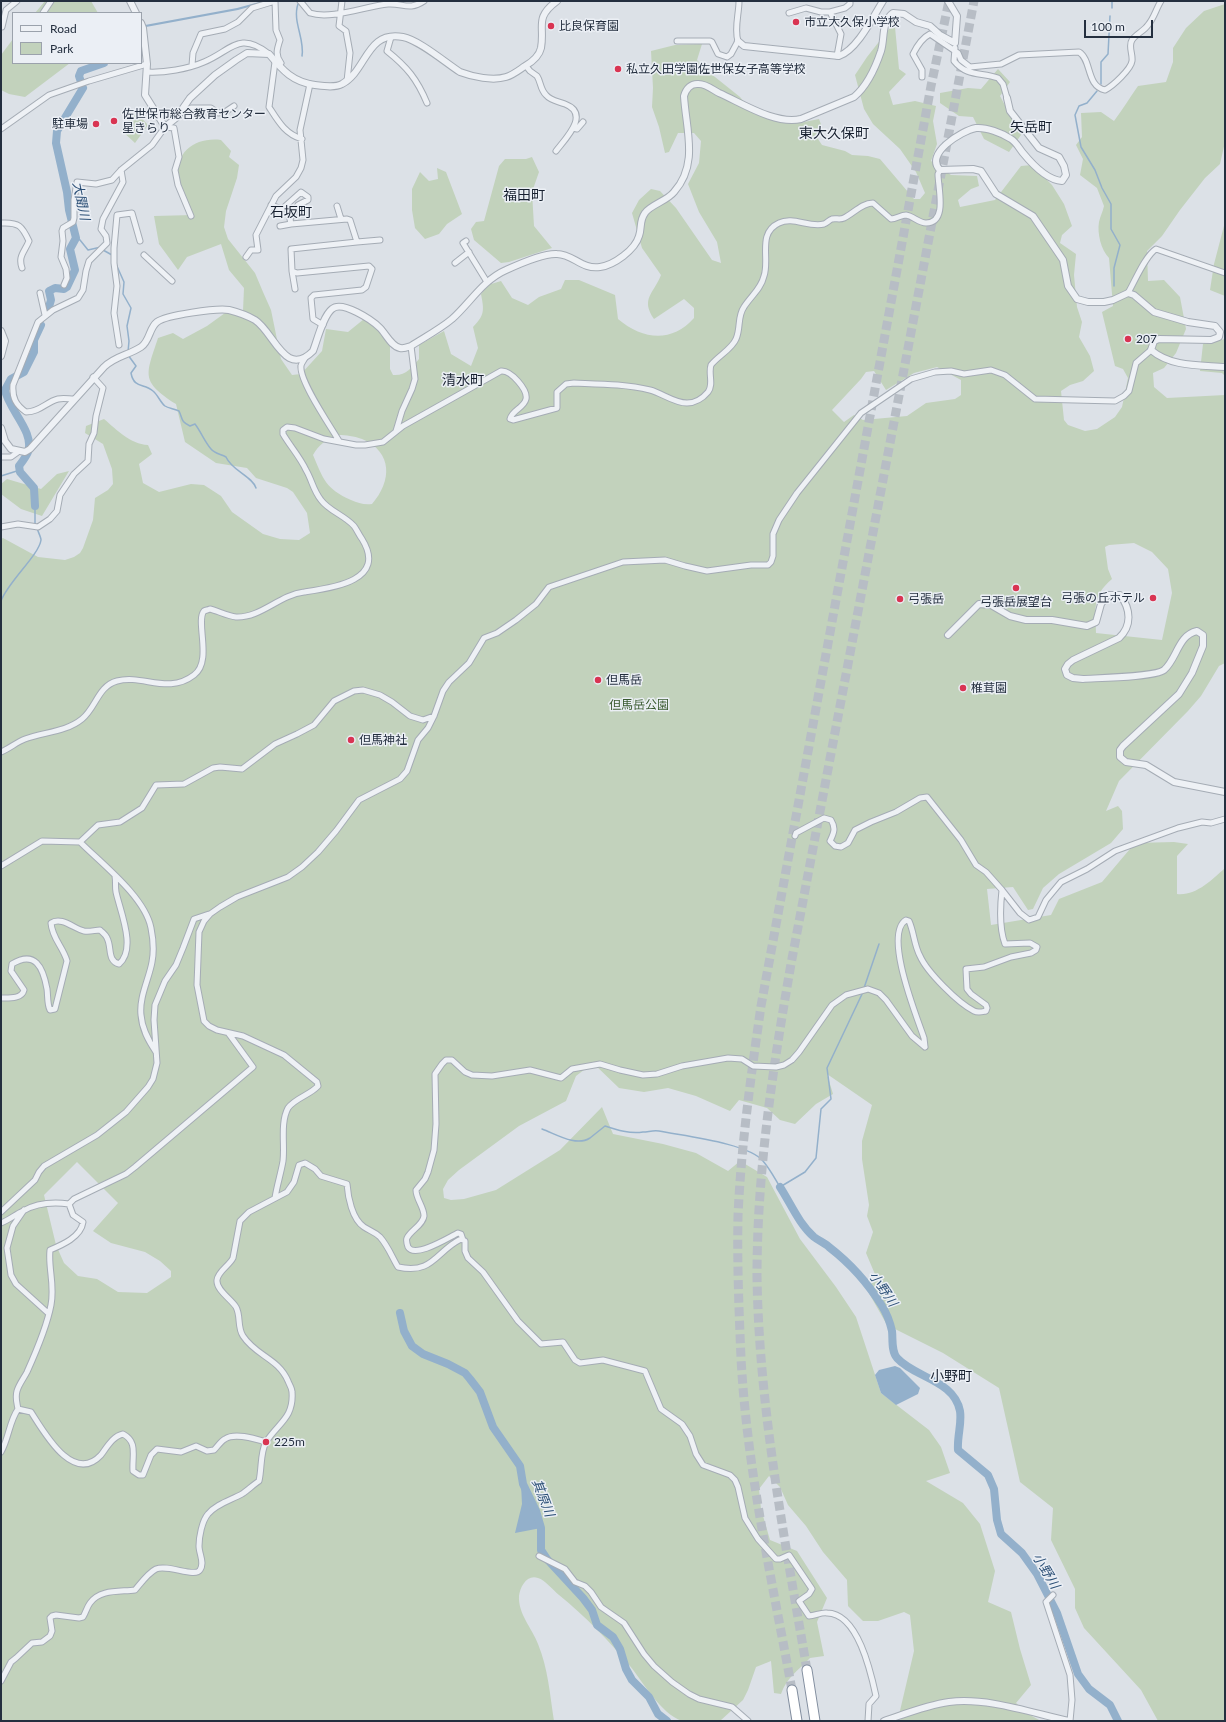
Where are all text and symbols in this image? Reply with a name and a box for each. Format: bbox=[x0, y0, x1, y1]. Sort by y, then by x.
legend bbox=[12, 12, 142, 64]
scale bar bbox=[1086, 12, 1155, 38]
place label: 市立大久保小学校 bbox=[804, 15, 900, 29]
marker: 市立大久保小学校 bbox=[791, 17, 801, 27]
place label: 比良保育園 bbox=[559, 19, 619, 33]
text: 100 m bbox=[1091, 19, 1125, 34]
text: Road bbox=[50, 21, 77, 36]
marker: 比良保育園 bbox=[546, 21, 556, 31]
text: Park bbox=[50, 41, 73, 56]
place label: 私立久田学園佐世保女子高等学校 bbox=[626, 62, 806, 76]
marker: 私立久田学園佐世保女子高等学校 bbox=[613, 64, 623, 74]
place label: 佐世保市総合教育センター 星きらり bbox=[122, 107, 266, 135]
marker: 佐世保市総合教育センター 星きらり bbox=[109, 116, 119, 126]
place label: 駐車場 bbox=[52, 117, 88, 131]
marker: 駐車場 bbox=[91, 119, 101, 129]
district label: 矢岳町 bbox=[1010, 119, 1052, 135]
district label: 東大久保町 bbox=[799, 125, 869, 141]
water label: 大聞川 bbox=[69, 180, 93, 222]
district label: 福田町 bbox=[503, 187, 545, 203]
district label: 石坂町 bbox=[270, 204, 312, 220]
place label: 207 bbox=[1136, 332, 1157, 346]
marker: 207 bbox=[1123, 334, 1133, 344]
district label: 清水町 bbox=[442, 372, 484, 388]
marker: 弓張岳展望台 bbox=[1011, 583, 1021, 593]
place label: 弓張の丘ホテル bbox=[1061, 591, 1145, 605]
place label: 弓張岳 bbox=[908, 592, 944, 606]
marker: 弓張の丘ホテル bbox=[1148, 593, 1158, 603]
marker: 弓張岳 bbox=[895, 594, 905, 604]
place label: 弓張岳展望台 bbox=[980, 595, 1052, 609]
place label: 但馬岳 bbox=[606, 673, 642, 687]
marker: 但馬岳 bbox=[593, 675, 603, 685]
place label: 椎茸園 bbox=[971, 681, 1007, 695]
marker: 椎茸園 bbox=[958, 683, 968, 693]
park label: 但馬岳公園 bbox=[609, 698, 669, 712]
place label: 但馬神社 bbox=[359, 733, 407, 747]
marker: 但馬神社 bbox=[346, 735, 356, 745]
water label: 小野川 bbox=[866, 1268, 900, 1310]
district label: 小野町 bbox=[930, 1368, 972, 1384]
place label: 225m bbox=[274, 1435, 305, 1449]
marker: 225m bbox=[261, 1437, 271, 1447]
water label: 其原川 bbox=[529, 1477, 557, 1519]
water label: 小野川 bbox=[1029, 1550, 1063, 1592]

